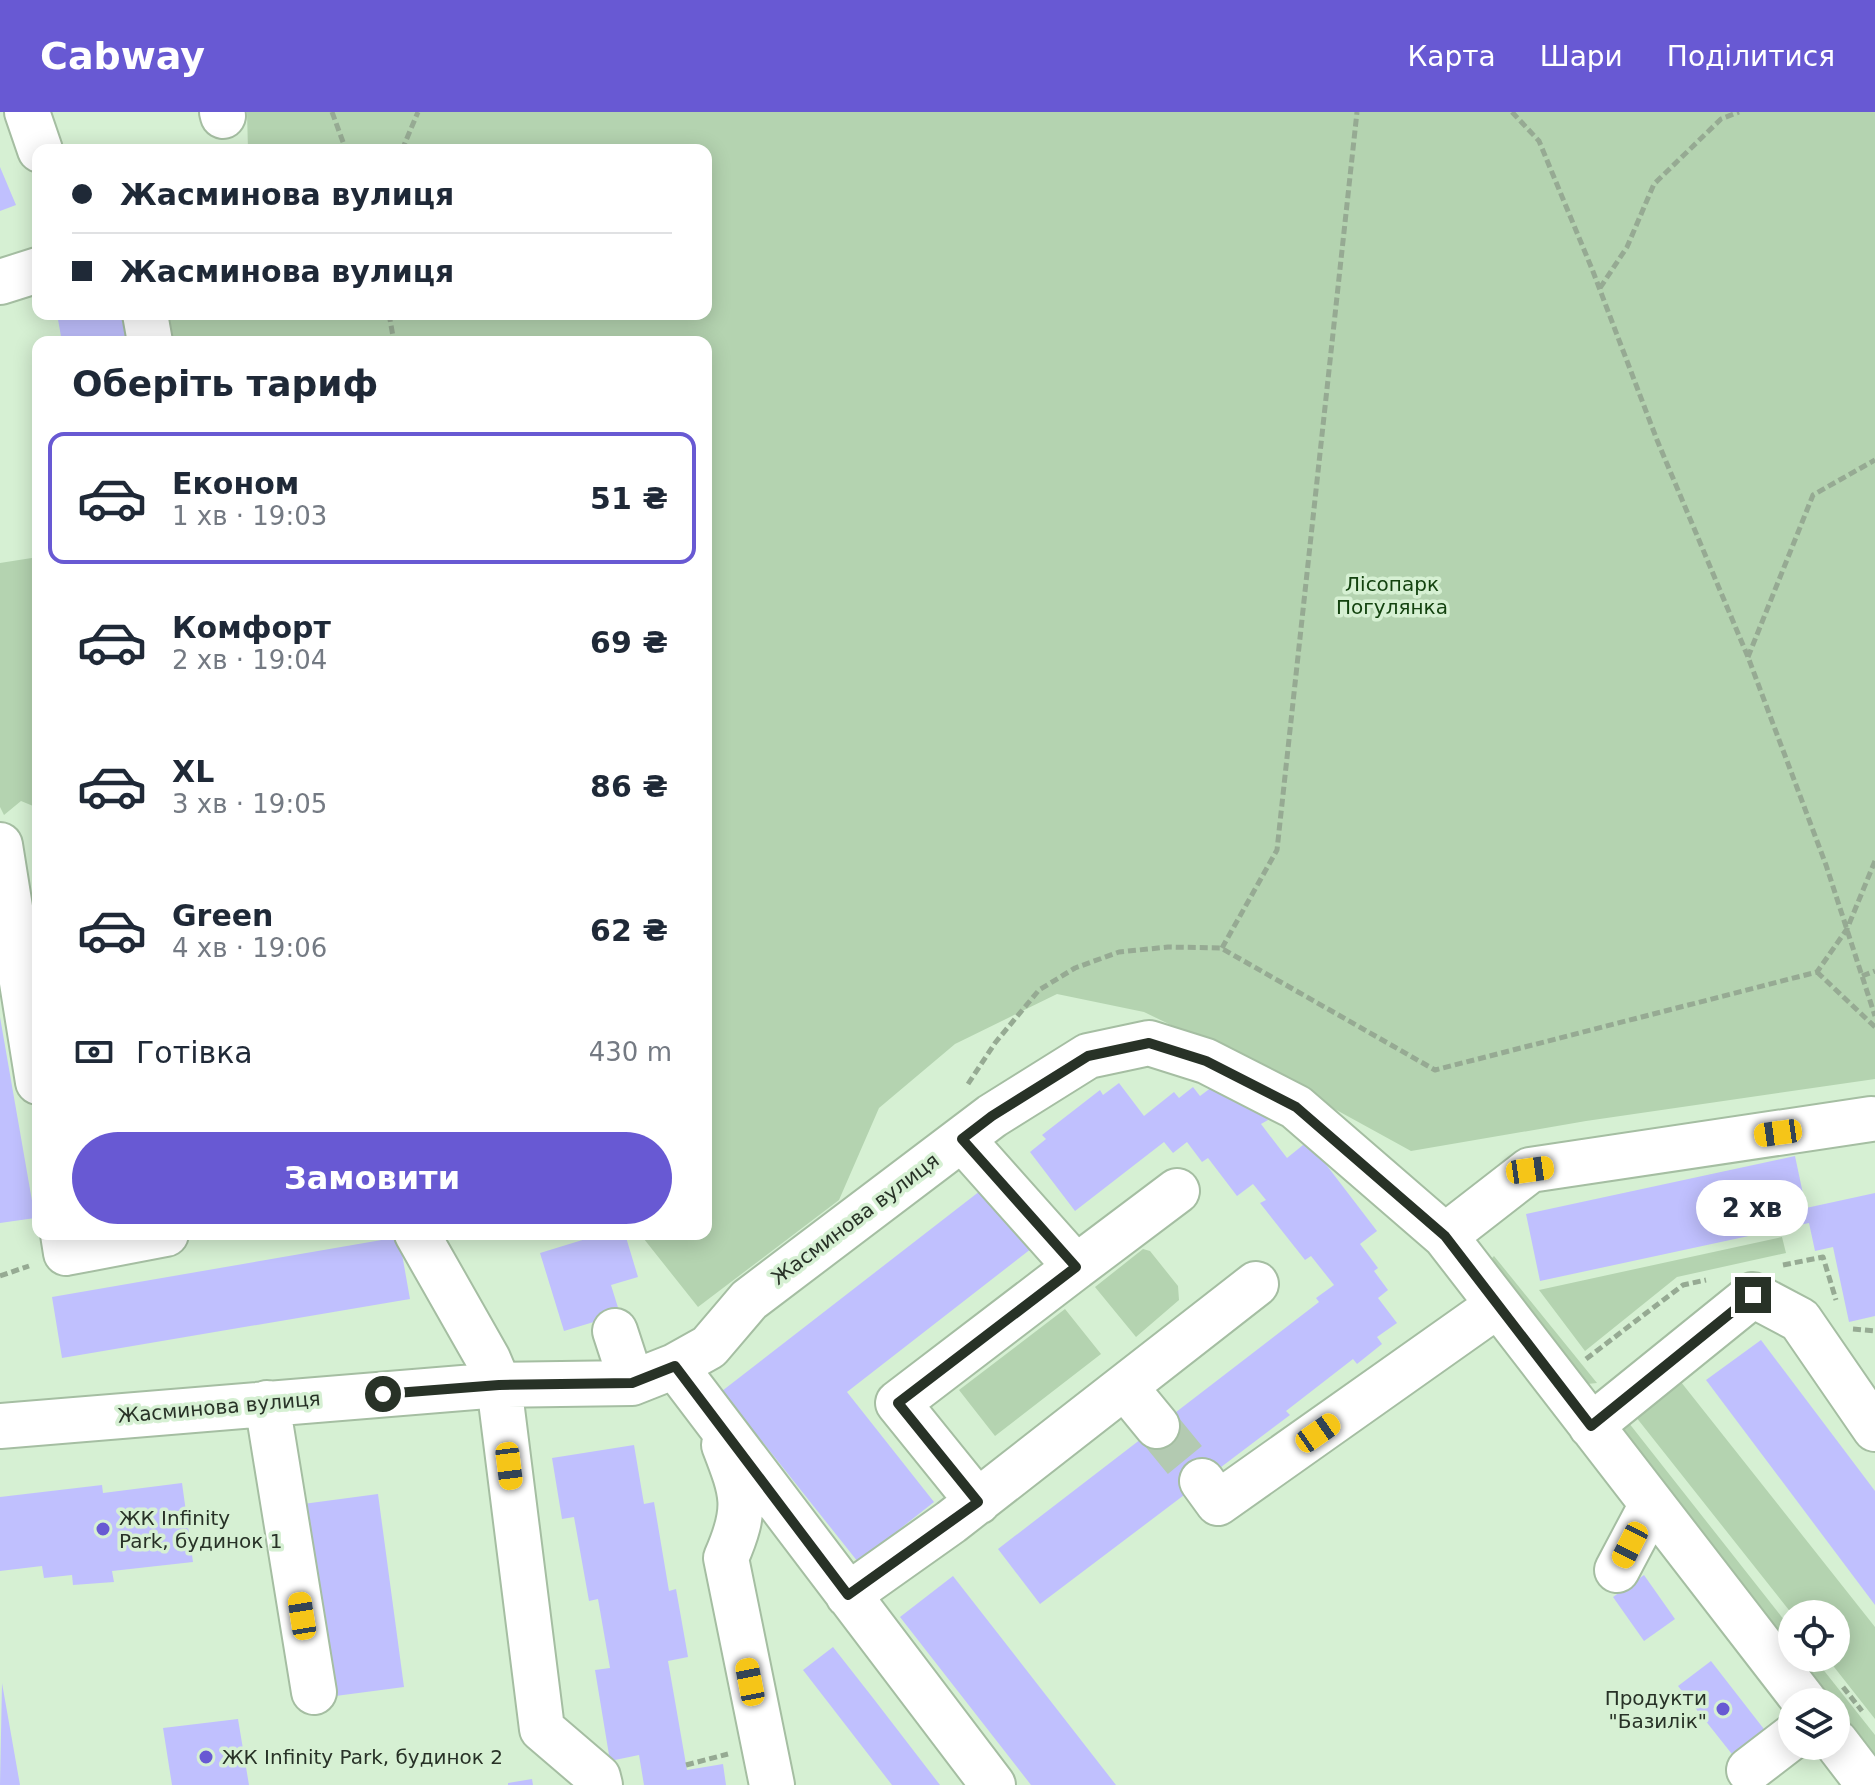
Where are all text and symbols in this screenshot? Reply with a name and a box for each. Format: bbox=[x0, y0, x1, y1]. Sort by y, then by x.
text: Cabway bbox=[40, 34, 205, 78]
text: Карта bbox=[1407, 40, 1496, 73]
text: Шари bbox=[1540, 40, 1623, 73]
text: Поділитися bbox=[1667, 40, 1835, 73]
text: Жасминова вулиця bbox=[120, 177, 454, 212]
text: Жасминова вулиця bbox=[120, 254, 454, 289]
text: Оберіть тариф bbox=[72, 363, 378, 404]
icon: car bbox=[76, 462, 148, 534]
text: Економ bbox=[172, 466, 299, 501]
text: 51 ₴ bbox=[590, 481, 668, 516]
text: 1 хв · 19:03 bbox=[172, 501, 327, 531]
park label: Лісопарк Погулянка bbox=[1336, 572, 1448, 619]
icon: car bbox=[76, 606, 148, 678]
text: Комфорт bbox=[172, 610, 331, 645]
text: 69 ₴ bbox=[590, 625, 668, 660]
text: 2 хв · 19:04 bbox=[172, 645, 327, 675]
icon: car bbox=[76, 750, 148, 822]
text: XL bbox=[172, 754, 214, 789]
text: 86 ₴ bbox=[590, 769, 668, 804]
text: 3 хв · 19:05 bbox=[172, 789, 327, 819]
icon: car bbox=[76, 894, 148, 966]
text: Green bbox=[172, 898, 273, 933]
text: 62 ₴ bbox=[590, 913, 668, 948]
text: 4 хв · 19:06 bbox=[172, 933, 327, 963]
icon: cash bbox=[72, 1030, 116, 1074]
text: Готівка bbox=[136, 1035, 253, 1070]
text: 430 m bbox=[589, 1037, 672, 1067]
car bbox=[1753, 1118, 1803, 1148]
button: Замовити bbox=[72, 1132, 672, 1224]
street label: Жасминова вулиця bbox=[766, 1148, 944, 1290]
car bbox=[1505, 1155, 1555, 1185]
callout: 2 хв bbox=[1697, 1179, 1809, 1235]
text: 2 хв bbox=[1722, 1193, 1782, 1223]
route end bbox=[1735, 1277, 1771, 1313]
route start bbox=[365, 1376, 401, 1412]
street label: Жасминова вулиця bbox=[117, 1386, 321, 1428]
car bbox=[1291, 1409, 1345, 1457]
car bbox=[494, 1441, 524, 1491]
place label: ЖК Infinity Park, будинок 1 bbox=[119, 1506, 282, 1553]
car bbox=[1608, 1518, 1652, 1572]
marker: ЖК Infinity Park, будинок 1 bbox=[94, 1520, 112, 1538]
car bbox=[286, 1590, 318, 1642]
map controls bbox=[1778, 1600, 1850, 1760]
button: locate bbox=[1778, 1600, 1850, 1672]
car bbox=[734, 1656, 766, 1708]
place label: Продукти "Базилік" bbox=[1605, 1686, 1707, 1733]
button: layers bbox=[1778, 1688, 1850, 1760]
marker: Продукти "Базилік" bbox=[1714, 1700, 1732, 1718]
place label: ЖК Infinity Park, будинок 2 bbox=[222, 1745, 503, 1769]
marker: ЖК Infinity Park, будинок 2 bbox=[197, 1748, 215, 1766]

